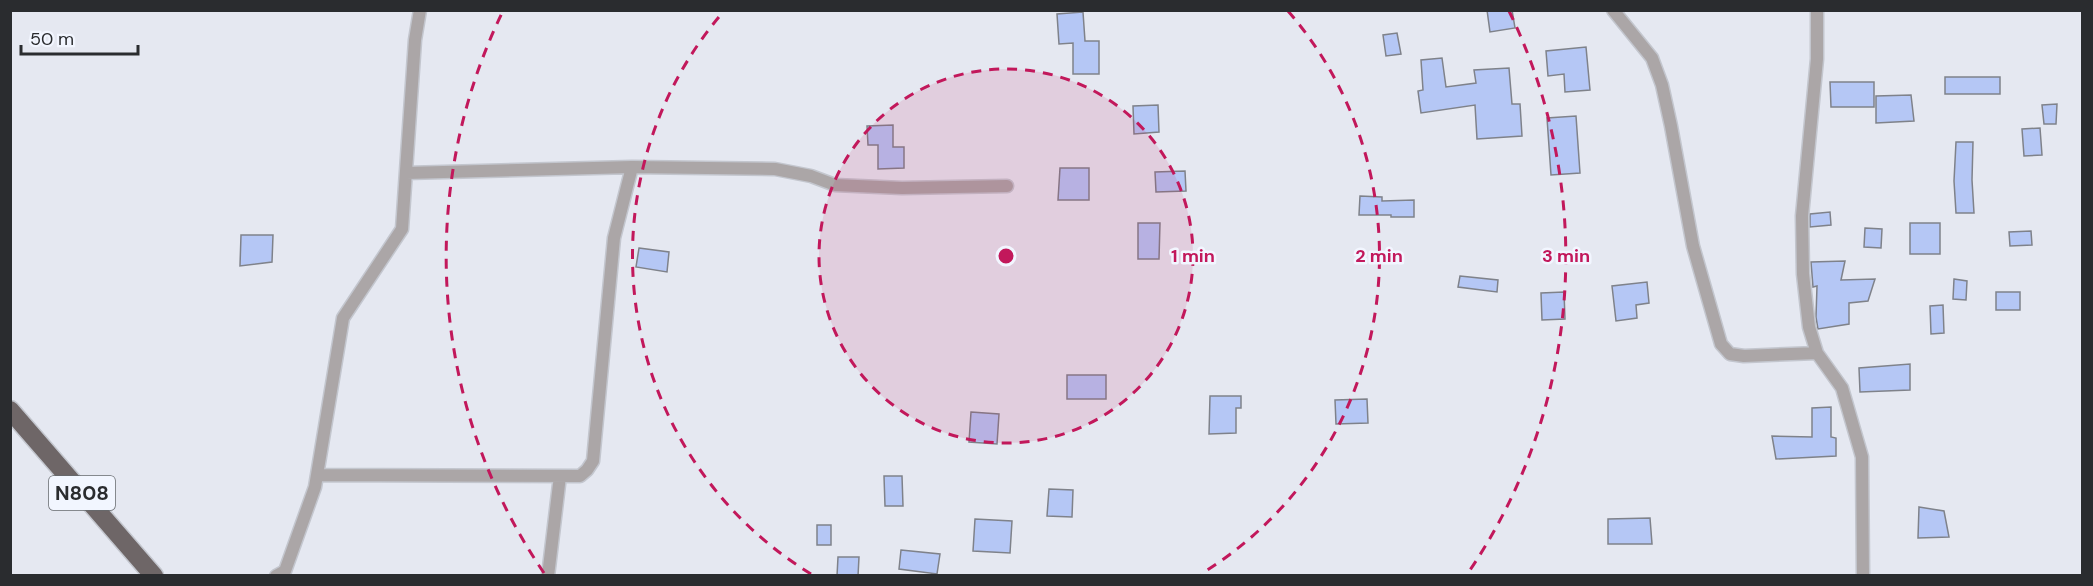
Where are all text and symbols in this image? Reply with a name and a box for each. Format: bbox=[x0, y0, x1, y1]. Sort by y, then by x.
scale bar bbox=[21, 18, 138, 56]
text: 50 m bbox=[30, 27, 74, 51]
text: 1 min bbox=[1171, 244, 1215, 268]
text: 2 min bbox=[1355, 244, 1403, 268]
text: 3 min bbox=[1542, 244, 1590, 268]
centre of rings bbox=[996, 246, 1016, 266]
road number: N808 bbox=[49, 476, 115, 510]

